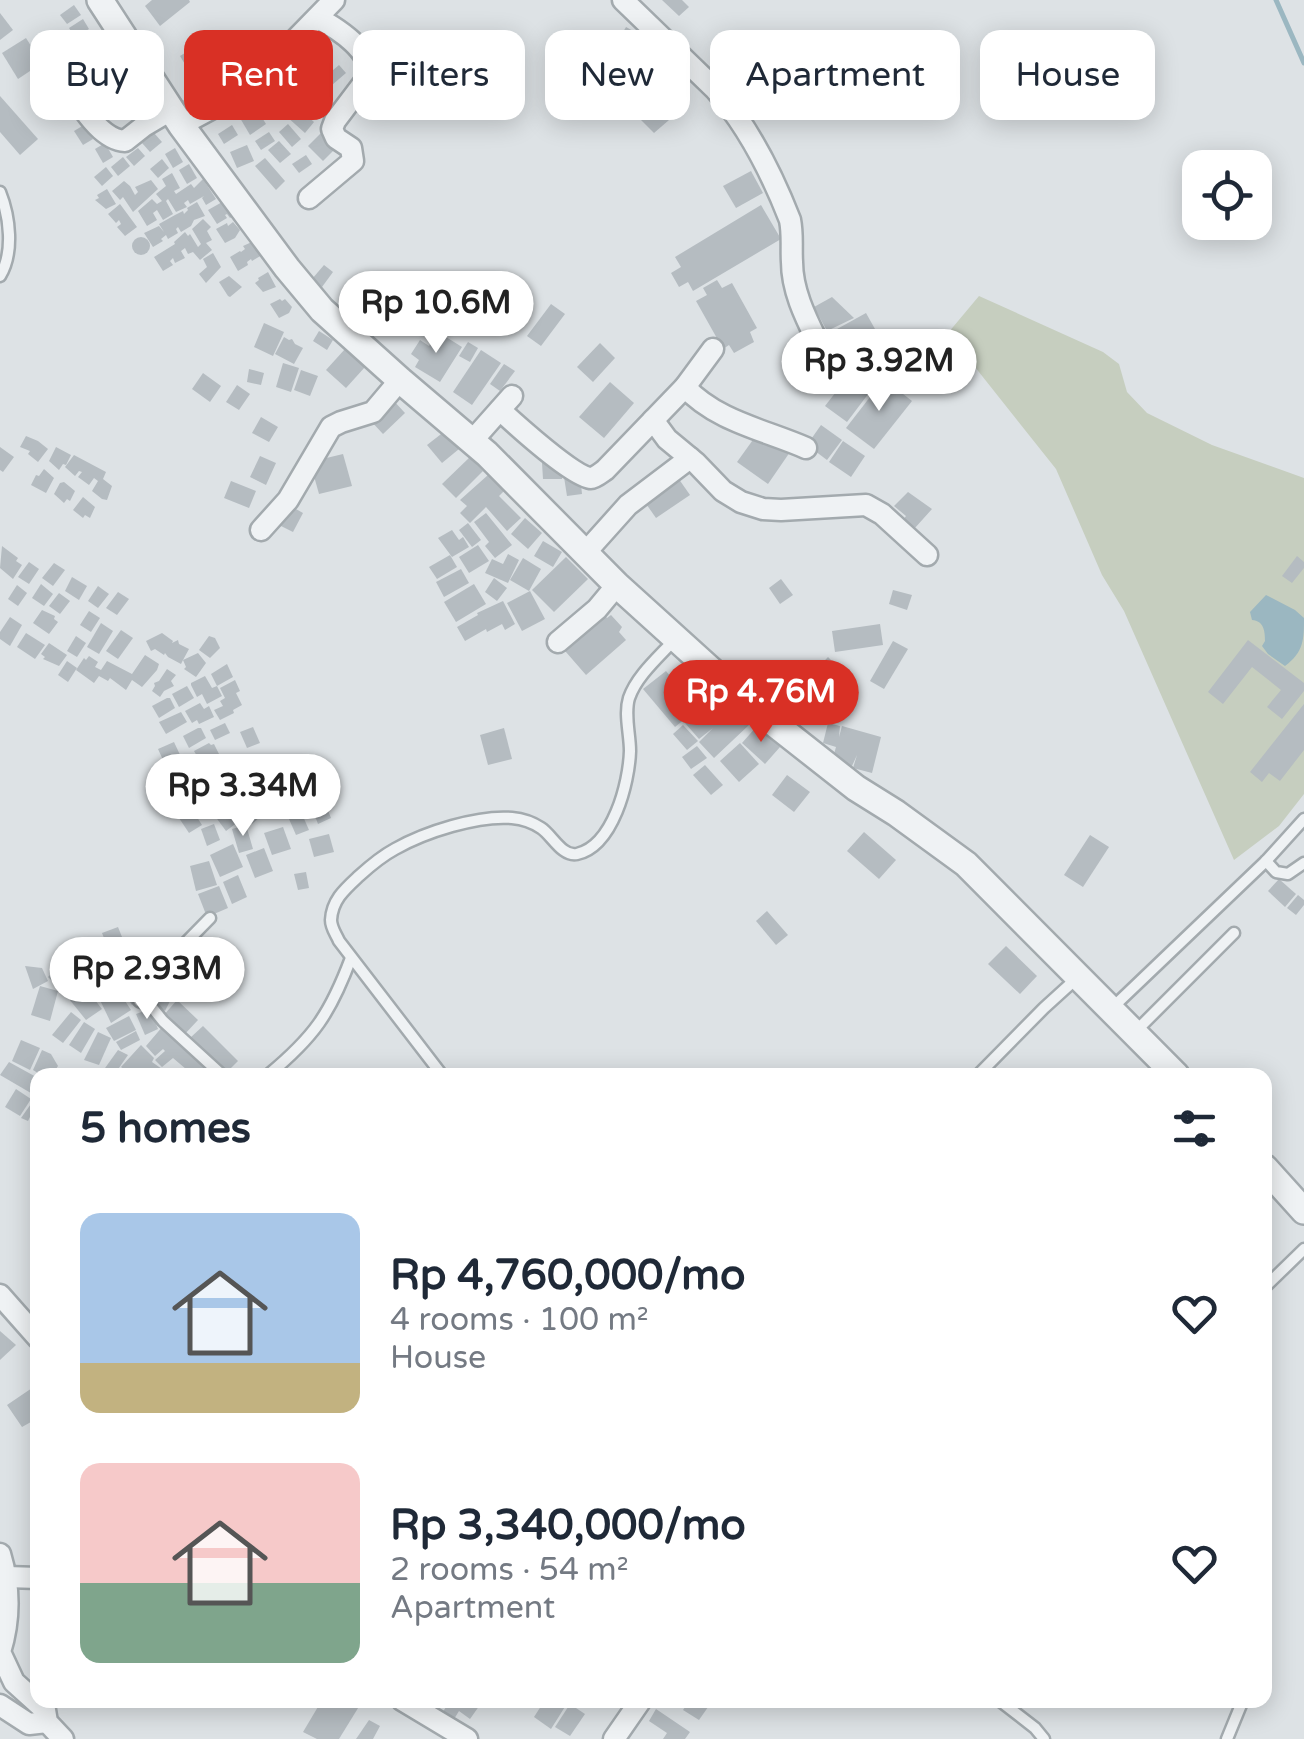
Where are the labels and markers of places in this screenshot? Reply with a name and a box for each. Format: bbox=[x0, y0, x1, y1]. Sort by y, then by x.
pin: Rp 10.6M bbox=[333, 271, 539, 356]
pin: Rp 3.92M bbox=[776, 329, 982, 414]
pin: Rp 4.76M bbox=[658, 660, 864, 745]
pin: Rp 3.34M bbox=[140, 754, 346, 839]
pin: Rp 2.93M bbox=[44, 937, 250, 1022]

